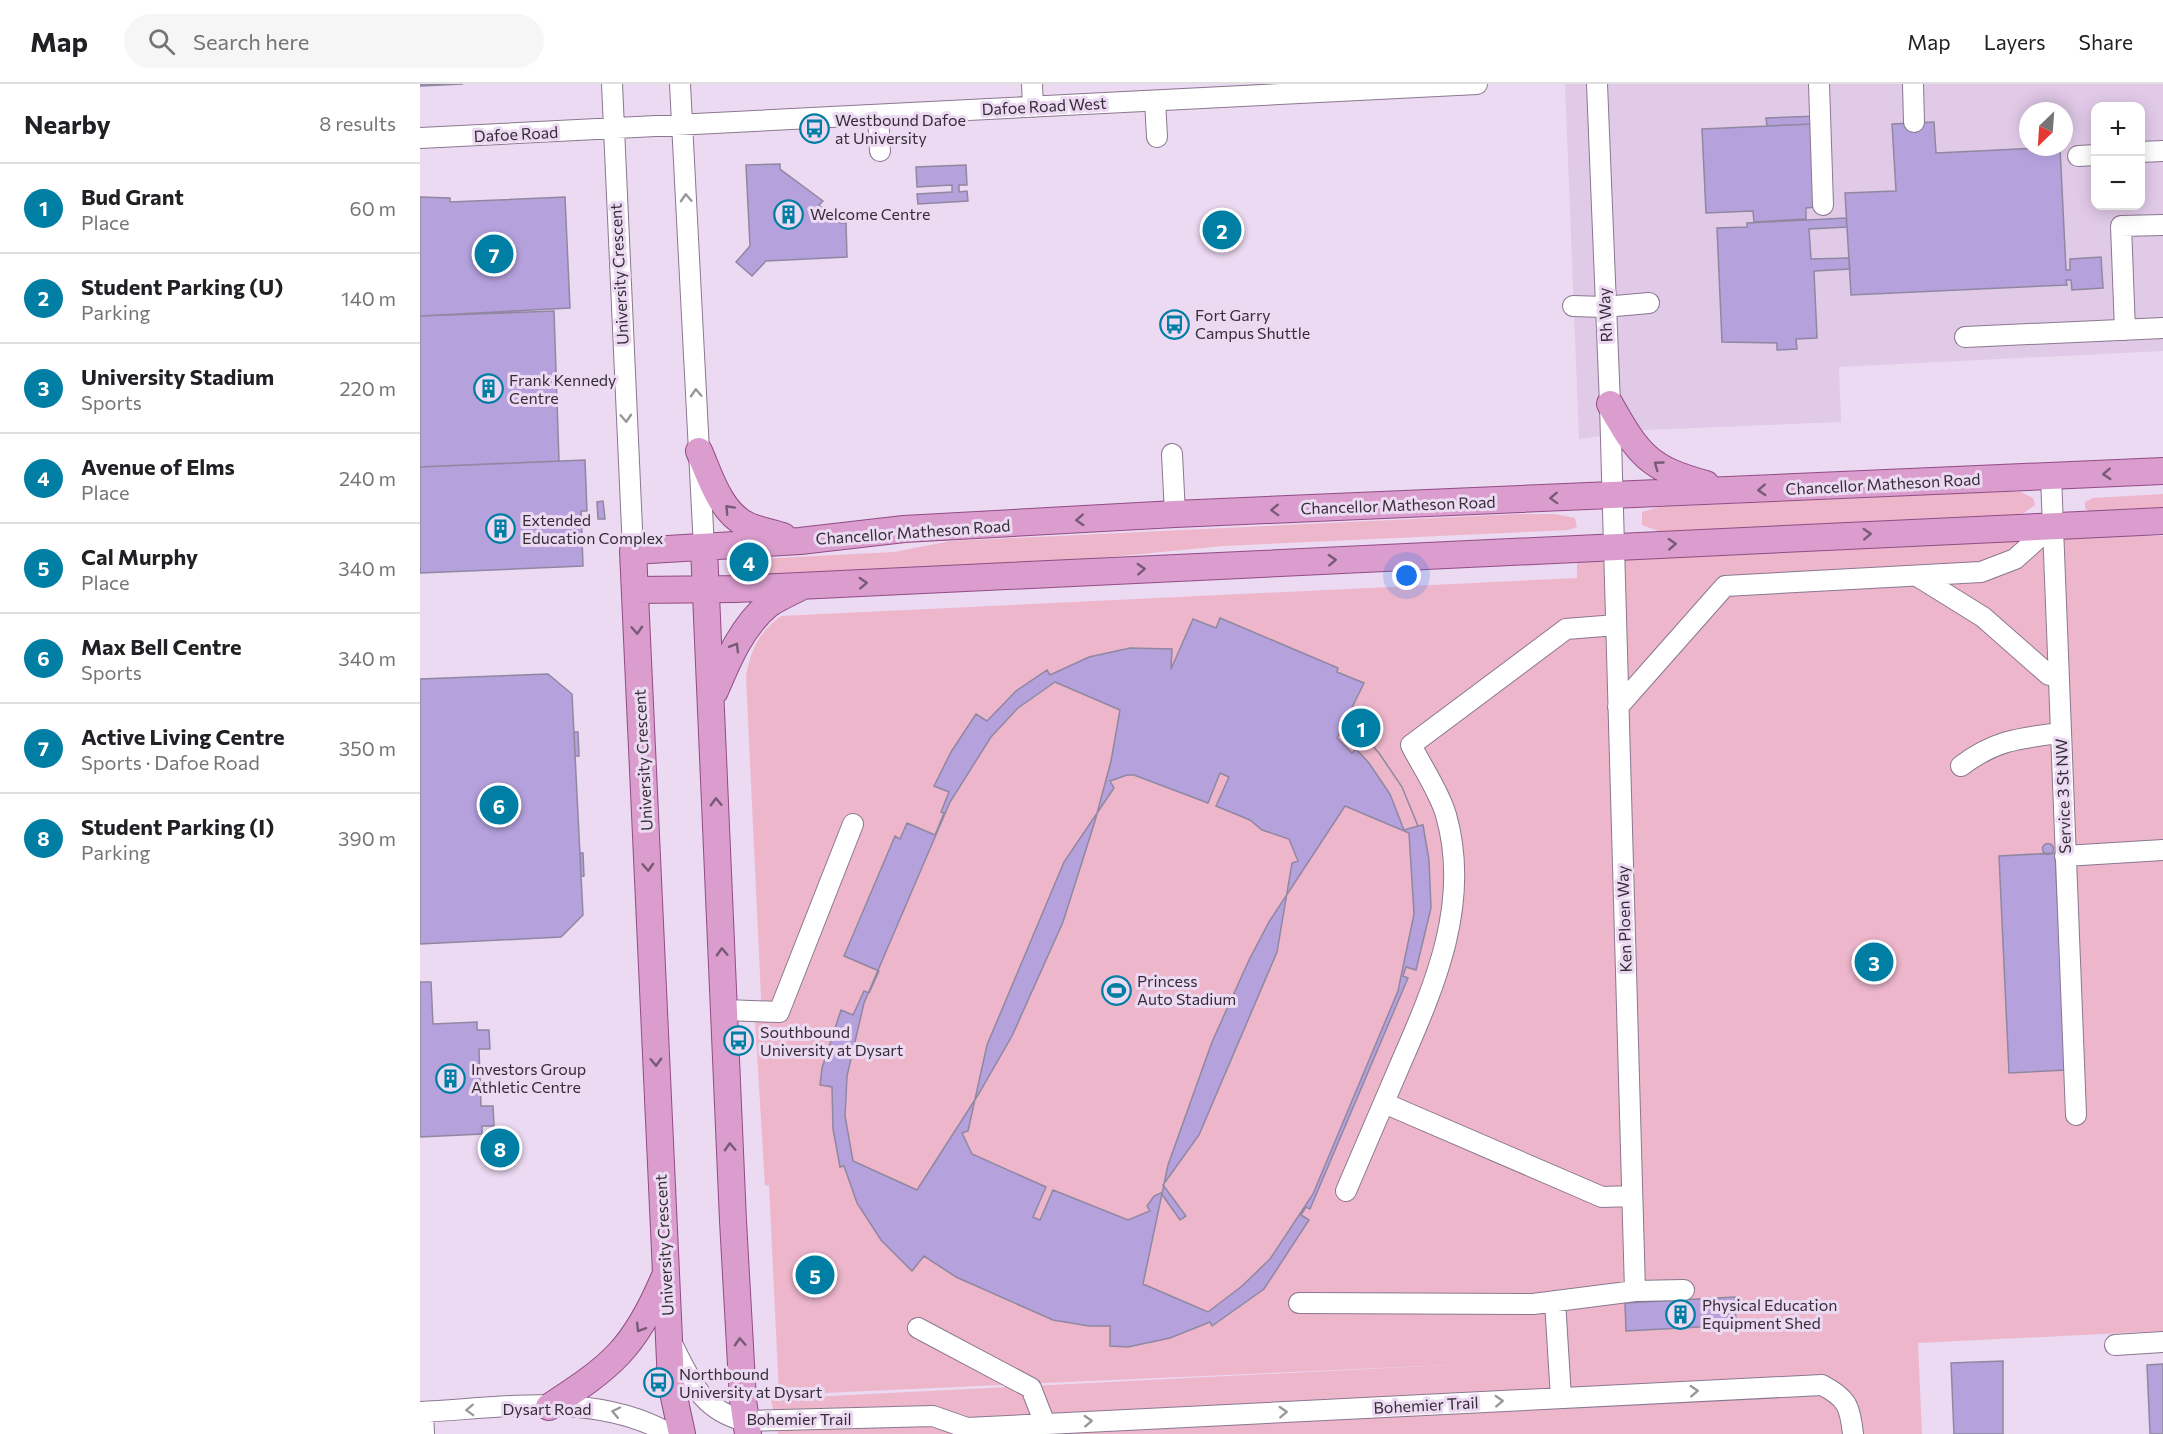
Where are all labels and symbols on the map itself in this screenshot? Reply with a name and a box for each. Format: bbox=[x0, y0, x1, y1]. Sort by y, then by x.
street label: Dafoe Road West bbox=[981, 93, 1107, 118]
north arrow bbox=[2019, 102, 2073, 156]
place label: Westbound Dafoe at University bbox=[835, 110, 966, 147]
bus stop icon: Westbound Dafoe at University bbox=[798, 113, 830, 145]
street label: Dafoe Road bbox=[473, 122, 559, 145]
one-way arrow bbox=[680, 194, 693, 203]
building icon: Welcome Centre bbox=[773, 198, 805, 230]
street label: University Crescent bbox=[605, 202, 632, 345]
place label: Welcome Centre bbox=[810, 204, 930, 223]
pin: 2 bbox=[1202, 208, 1242, 252]
pin: 7 bbox=[474, 232, 514, 276]
street label: Rh Way bbox=[1594, 287, 1615, 343]
place label: Fort Garry Campus Shuttle bbox=[1195, 305, 1310, 342]
bus stop icon: Fort Garry Campus Shuttle bbox=[1158, 308, 1190, 340]
place label: Frank Kennedy Centre bbox=[509, 370, 616, 407]
building icon: Frank Kennedy Centre bbox=[472, 373, 504, 405]
one-way arrow bbox=[690, 389, 703, 398]
one-way arrow bbox=[620, 414, 633, 423]
one-way arrow bbox=[1653, 462, 1664, 473]
one-way arrow bbox=[2103, 467, 2112, 480]
street label: Chancellor Matheson Road bbox=[1785, 469, 1981, 498]
one-way arrow bbox=[1758, 483, 1767, 496]
street label: Chancellor Matheson Road bbox=[1300, 492, 1496, 517]
one-way arrow bbox=[1549, 492, 1558, 505]
one-way arrow bbox=[1270, 503, 1279, 516]
one-way arrow bbox=[725, 505, 736, 516]
place label: Extended Education Complex bbox=[522, 510, 664, 547]
building icon: Extended Education Complex bbox=[485, 513, 517, 545]
one-way arrow bbox=[1076, 513, 1085, 526]
street label: Chancellor Matheson Road bbox=[815, 515, 1011, 548]
one-way arrow bbox=[1862, 528, 1871, 541]
one-way arrow bbox=[1667, 537, 1676, 550]
pin: 4 bbox=[730, 540, 768, 584]
one-way arrow bbox=[1328, 554, 1337, 567]
your location bbox=[1392, 561, 1421, 590]
one-way arrow bbox=[1137, 563, 1146, 576]
one-way arrow bbox=[858, 576, 867, 589]
one-way arrow bbox=[631, 626, 644, 635]
one-way arrow bbox=[728, 643, 740, 653]
street label: University Crescent bbox=[629, 688, 656, 831]
pin: 1 bbox=[1342, 706, 1380, 750]
street label: Service 3 St NW bbox=[2051, 738, 2074, 854]
pin: 6 bbox=[480, 782, 518, 828]
one-way arrow bbox=[709, 797, 722, 806]
one-way arrow bbox=[641, 863, 654, 872]
street label: Ken Ploen Way bbox=[1612, 865, 1635, 973]
pin: 3 bbox=[1854, 940, 1894, 984]
one-way arrow bbox=[716, 948, 729, 957]
place label: Princess Auto Stadium bbox=[1137, 971, 1236, 1008]
sports icon: Princess Auto Stadium bbox=[1100, 974, 1132, 1006]
place label: Southbound University at Dysart bbox=[760, 1022, 904, 1059]
bus stop icon: Southbound University at Dysart bbox=[723, 1025, 755, 1057]
one-way arrow bbox=[650, 1057, 663, 1066]
place label: Investors Group Athletic Centre bbox=[471, 1059, 586, 1096]
building icon: Investors Group Athletic Centre bbox=[434, 1062, 466, 1094]
pin: 8 bbox=[480, 1126, 520, 1170]
one-way arrow bbox=[724, 1142, 737, 1151]
street label: University Crescent bbox=[650, 1173, 677, 1316]
pin: 5 bbox=[796, 1252, 834, 1298]
place label: Physical Education Equipment Shed bbox=[1702, 1295, 1837, 1332]
building icon: Physical Education Equipment Shed bbox=[1665, 1298, 1697, 1330]
one-way arrow bbox=[635, 1322, 647, 1332]
one-way arrow bbox=[733, 1337, 746, 1346]
place label: Northbound University at Dysart bbox=[679, 1364, 823, 1401]
bus stop icon: Northbound University at Dysart bbox=[642, 1367, 674, 1399]
one-way arrow bbox=[1689, 1385, 1698, 1398]
street label: Bohemier Trail bbox=[1373, 1392, 1479, 1417]
one-way arrow bbox=[1494, 1394, 1503, 1407]
street label: Dysart Road bbox=[502, 1399, 592, 1418]
one-way arrow bbox=[465, 1403, 474, 1416]
one-way arrow bbox=[1279, 1405, 1288, 1418]
one-way arrow bbox=[611, 1406, 621, 1419]
street label: Bohemier Trail bbox=[746, 1409, 852, 1428]
one-way arrow bbox=[1084, 1415, 1093, 1428]

